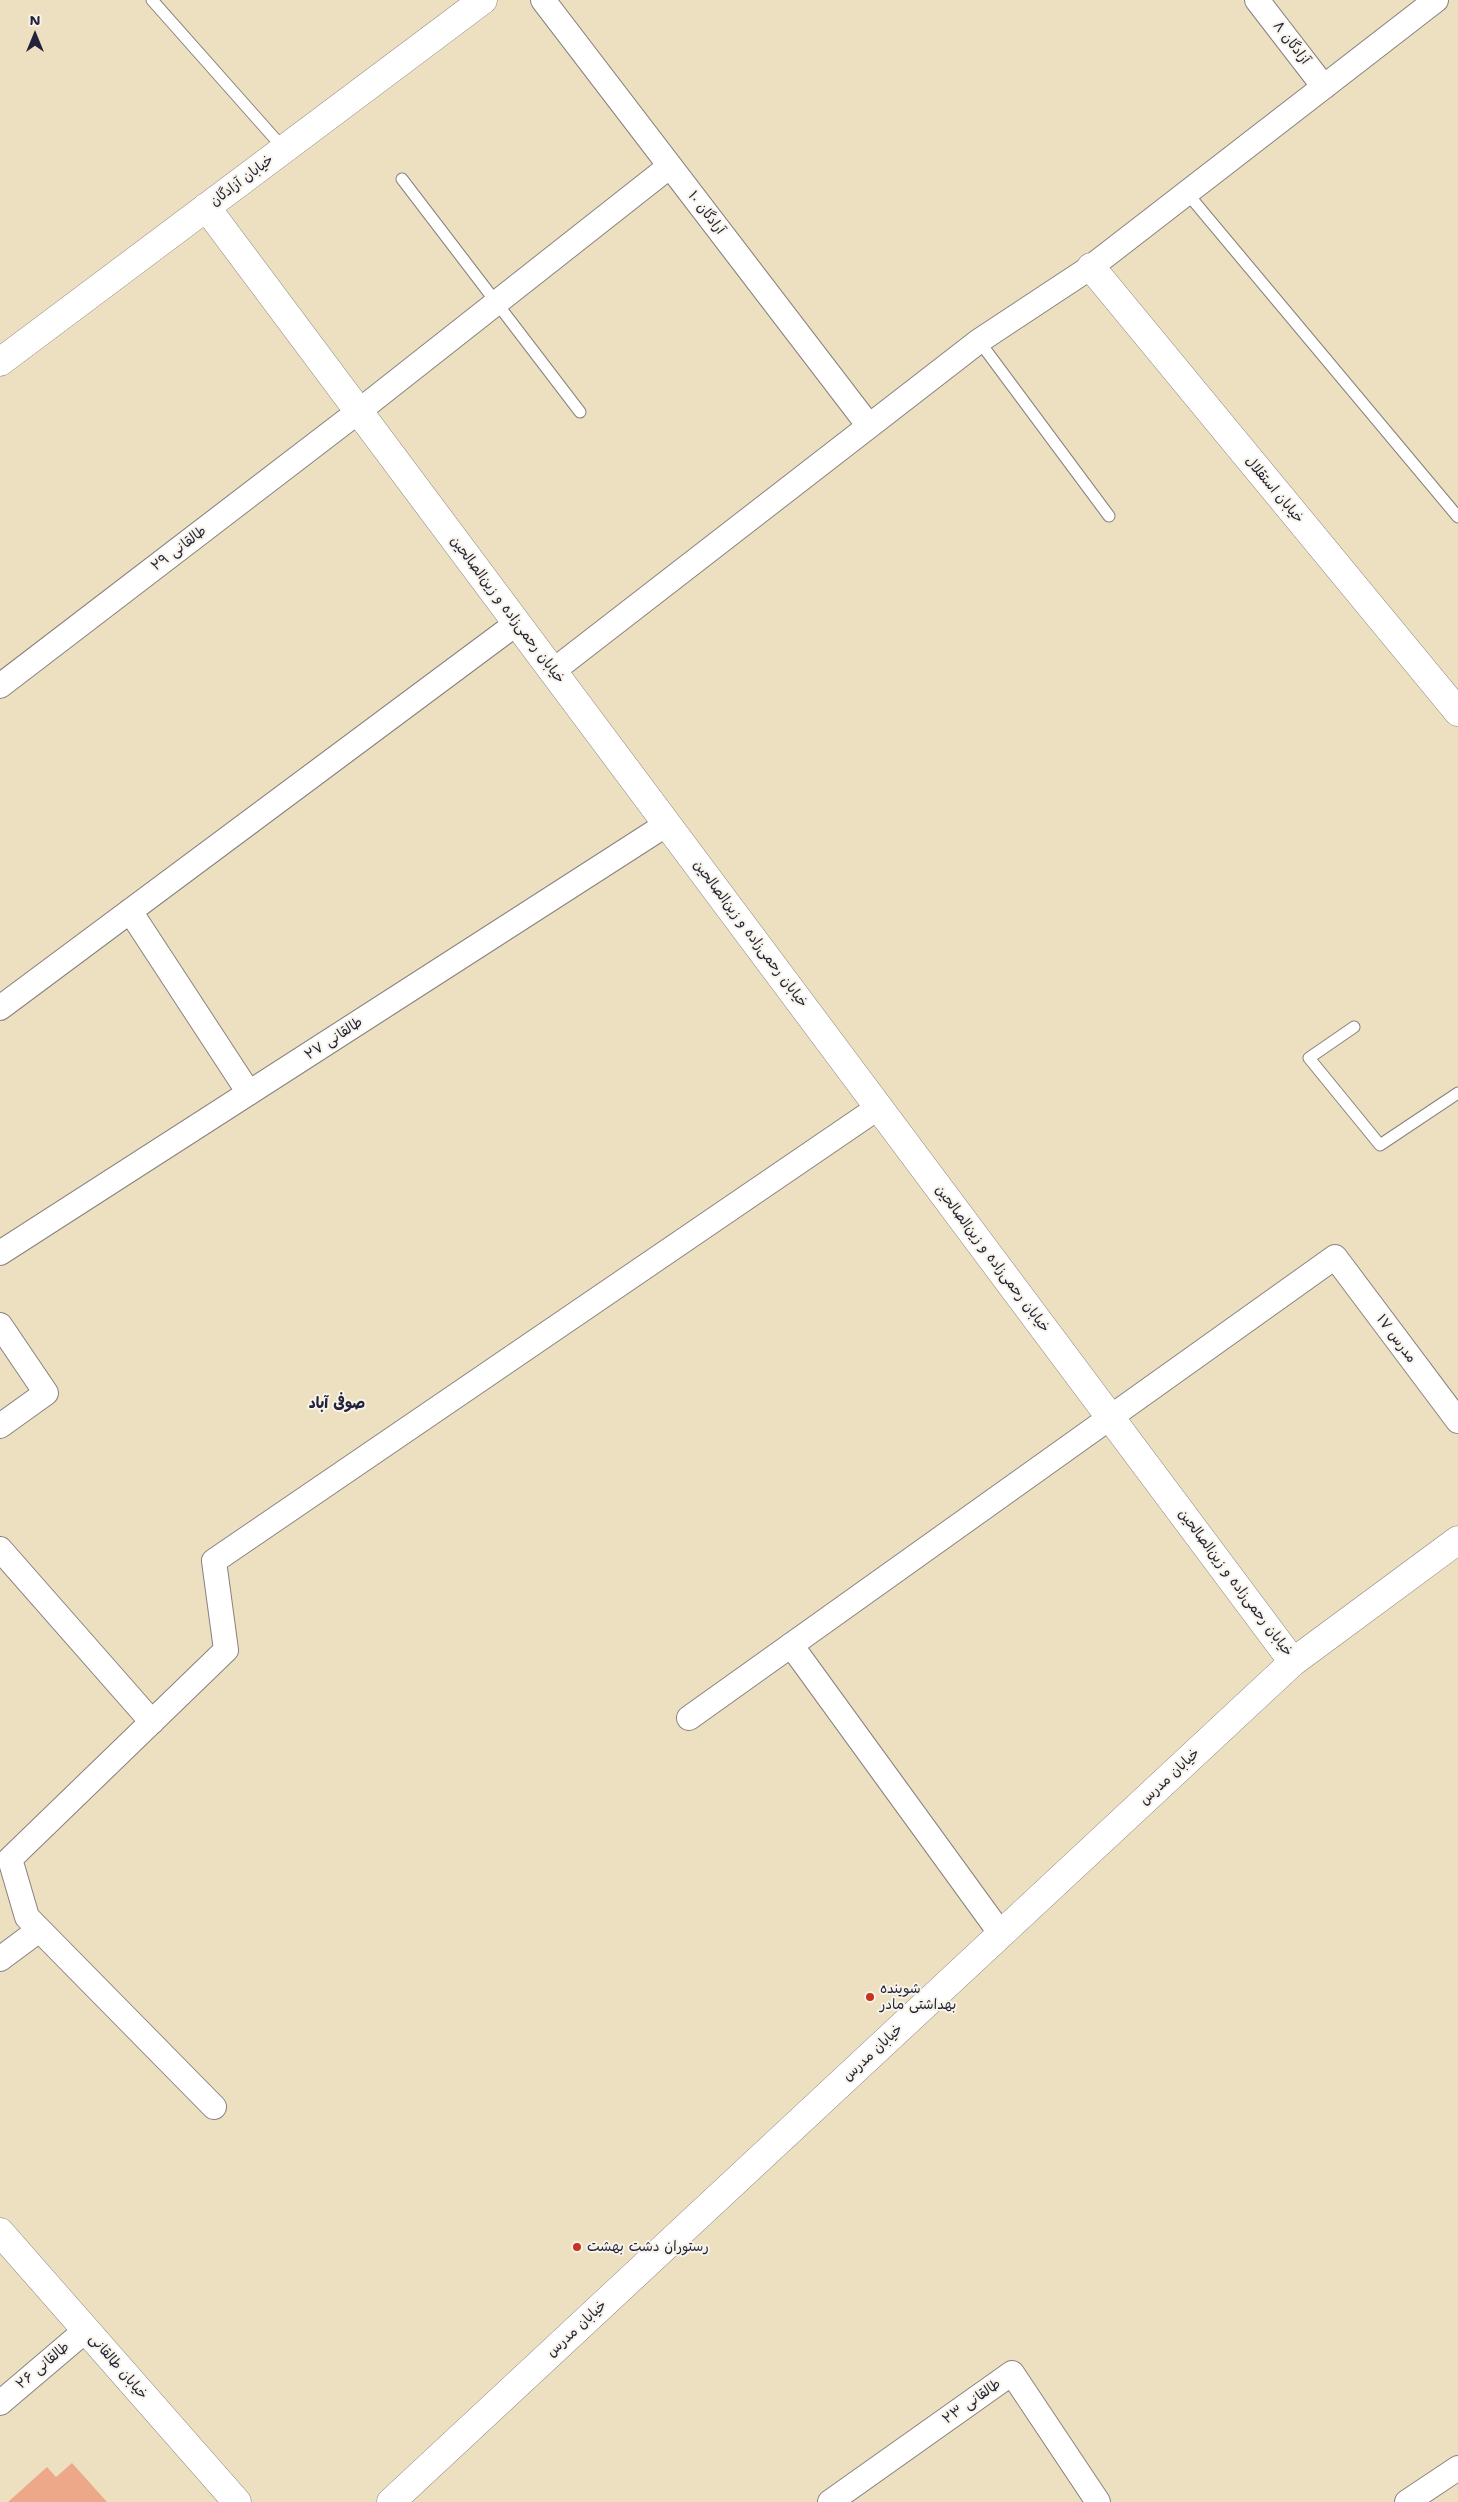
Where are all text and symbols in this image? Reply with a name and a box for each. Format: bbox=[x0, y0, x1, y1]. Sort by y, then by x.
north arrow bbox=[10, 10, 60, 60]
text: N bbox=[29, 11, 41, 29]
street label: آزادگان ۸ bbox=[1269, 18, 1313, 68]
street label: خیابان آزادگان bbox=[207, 152, 277, 210]
street label: آرادگان ۱۰ bbox=[684, 188, 728, 238]
street label: خیابان استقلال bbox=[1241, 453, 1307, 527]
street label: طالقانی ۲۹ bbox=[148, 523, 210, 575]
street label: خیابان رحمی‌زاده و زین‌الصالحین bbox=[446, 533, 568, 687]
street label: خیابان رحمی‌زاده و زین‌الصالحین bbox=[689, 857, 811, 1011]
street label: طالقانی ۲۷ bbox=[302, 1014, 366, 1064]
street label: خیابان رحمی‌زاده و زین‌الصالحین bbox=[931, 1182, 1053, 1336]
street label: مدرس ۱۷ bbox=[1372, 1312, 1420, 1366]
district label: صوفی آباد bbox=[309, 1395, 365, 1413]
street label: خیابان رحمی‌زاده و زین‌الصالحین bbox=[1174, 1506, 1296, 1660]
street label: خیابان مدرس bbox=[1137, 1745, 1203, 1809]
place label: شوینده بهداشتی مادر bbox=[880, 1981, 956, 2014]
marker: شوینده بهداشتی مادر bbox=[864, 1991, 876, 2003]
street label: خیابان مدرس bbox=[840, 2021, 906, 2085]
place label: رستوران دشت بهشت bbox=[587, 2239, 709, 2255]
marker: رستوران دشت بهشت bbox=[571, 2241, 583, 2253]
street label: خیابان مدرس bbox=[544, 2297, 610, 2361]
street label: خیابان طالقانی bbox=[85, 2331, 151, 2403]
street label: طالقانی ۲۶ bbox=[13, 2339, 73, 2393]
street label: طالقانی ۲۳ bbox=[940, 2376, 1004, 2428]

